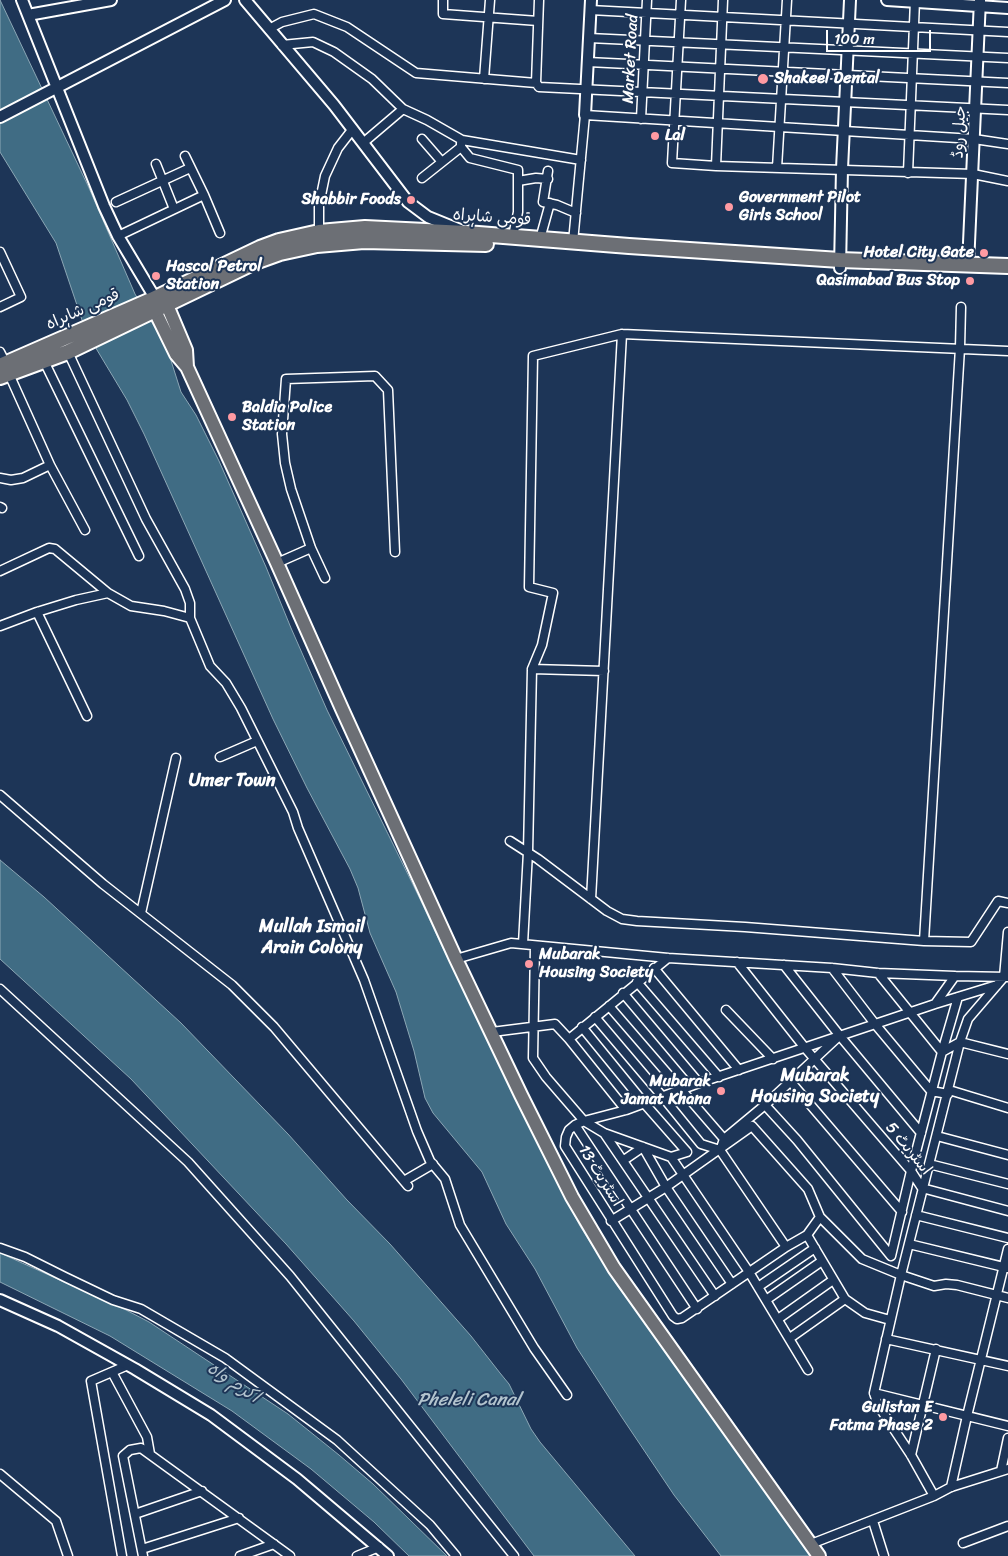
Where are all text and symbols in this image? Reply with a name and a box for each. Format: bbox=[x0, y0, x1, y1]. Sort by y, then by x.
street label: Market Road bbox=[619, 14, 643, 104]
scale bar bbox=[828, 20, 933, 52]
text: 100 m bbox=[834, 26, 875, 52]
place label: Shakeel Dental bbox=[774, 69, 880, 89]
marker: Shakeel Dental bbox=[756, 72, 770, 86]
street label: جیل روڈ bbox=[949, 105, 971, 159]
place label: Lal bbox=[665, 126, 685, 146]
marker: Lal bbox=[649, 130, 661, 142]
place label: Government Pilot Girls School bbox=[739, 188, 861, 226]
place label: Shabbir Foods bbox=[302, 190, 401, 210]
marker: Shabbir Foods bbox=[405, 194, 417, 206]
marker: Government Pilot Girls School bbox=[723, 201, 735, 213]
street label: قومی شاہراہ bbox=[452, 206, 532, 230]
place label: Hotel City Gate bbox=[864, 243, 974, 263]
marker: Hotel City Gate bbox=[978, 247, 990, 259]
place label: Hascol Petrol Station bbox=[166, 257, 262, 295]
marker: Hascol Petrol Station bbox=[150, 270, 162, 282]
place label: Qasimabad Bus Stop bbox=[817, 271, 960, 291]
marker: Qasimabad Bus Stop bbox=[964, 275, 976, 287]
street label: قومی شاہراہ bbox=[43, 285, 123, 335]
place label: Baldia Police Station bbox=[242, 398, 332, 436]
marker: Baldia Police Station bbox=[226, 411, 238, 423]
district label: Umer Town bbox=[189, 770, 275, 792]
district label: Mullah Ismail Arain Colony bbox=[259, 916, 365, 959]
place label: Mubarak Housing Society bbox=[539, 945, 653, 983]
marker: Mubarak Housing Society bbox=[523, 958, 535, 970]
district label: Mubarak Housing Society bbox=[751, 1065, 879, 1108]
place label: Mubarak Jamat Khana bbox=[621, 1072, 711, 1110]
marker: Mubarak Jamat Khana bbox=[715, 1085, 727, 1097]
street label: اسٹریٹ 5 bbox=[881, 1119, 935, 1179]
street label: اسٹریٹ 13 bbox=[574, 1142, 626, 1210]
water label: اکرم واہ bbox=[203, 1358, 263, 1408]
water label: Pheleli Canal bbox=[418, 1389, 520, 1411]
place label: Gulistan E Fatma Phase 2 bbox=[830, 1398, 933, 1436]
marker: Gulistan E Fatma Phase 2 bbox=[937, 1411, 949, 1423]

